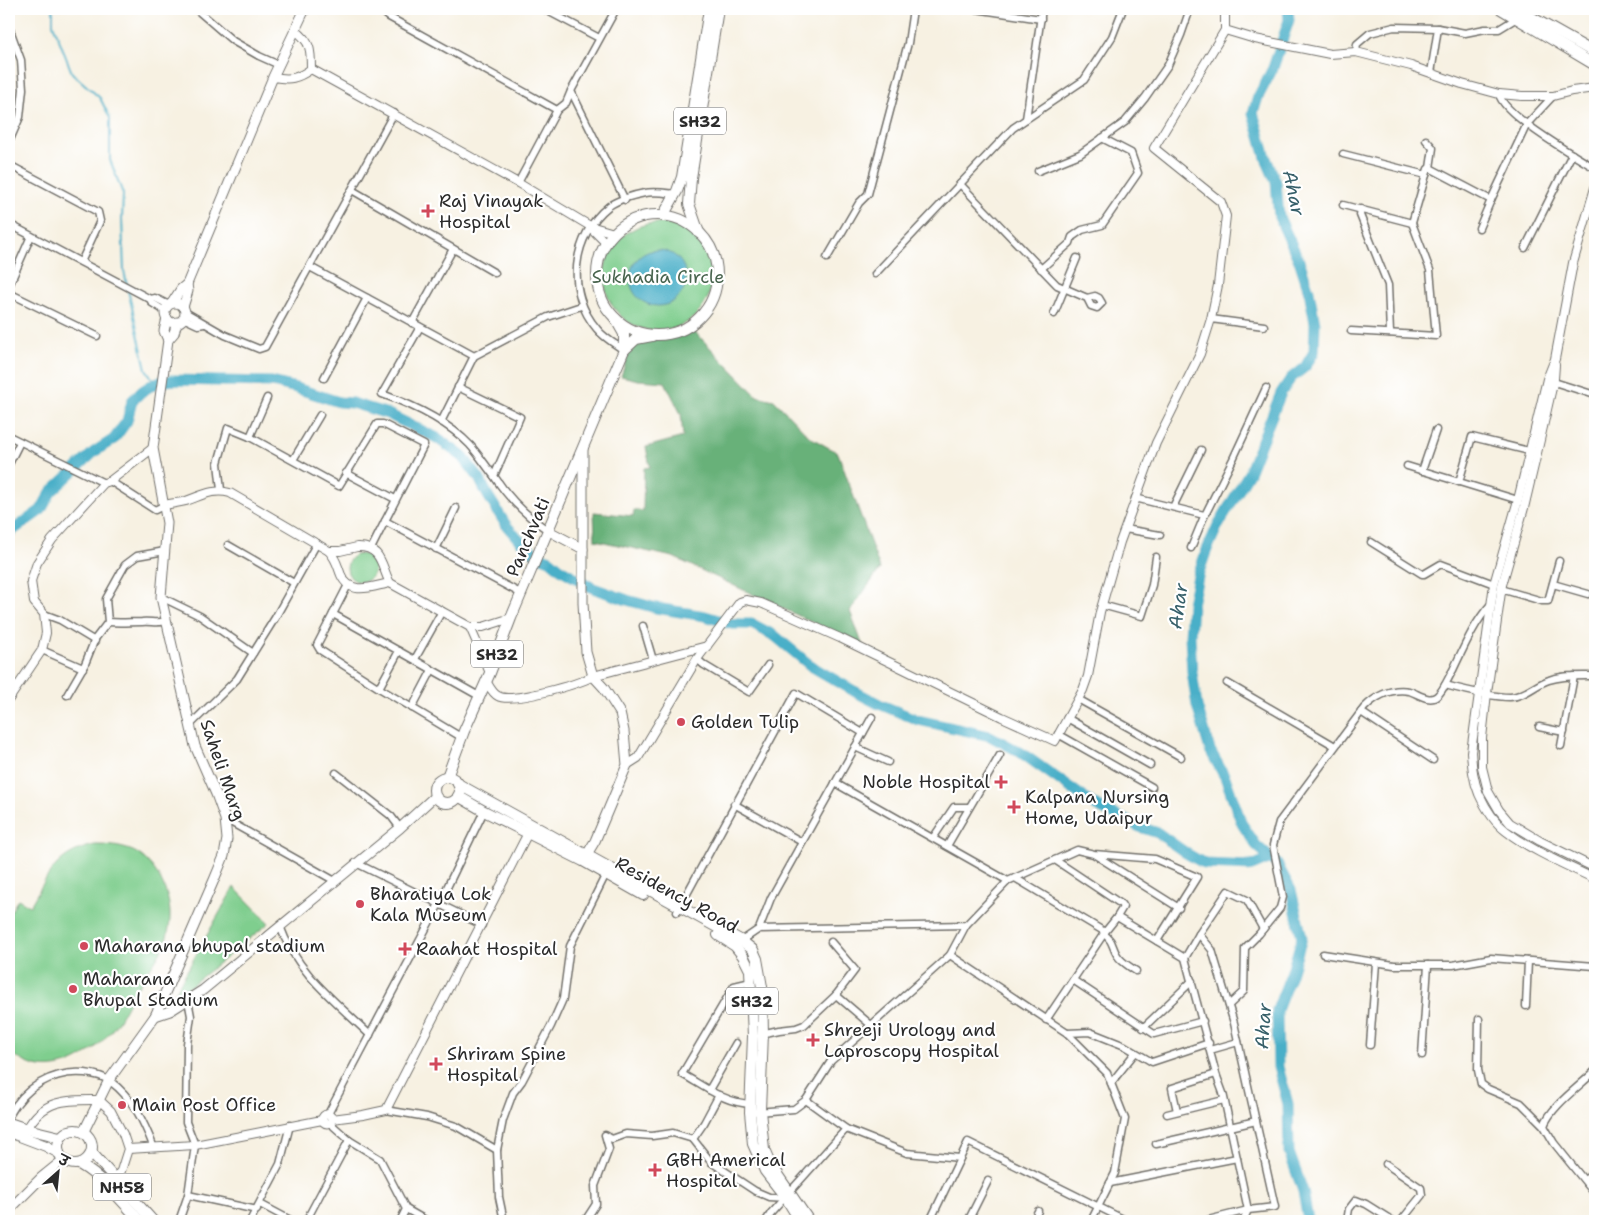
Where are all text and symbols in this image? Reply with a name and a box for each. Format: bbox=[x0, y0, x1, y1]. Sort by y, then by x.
road number: SH32 bbox=[674, 108, 726, 134]
water label: Ahar bbox=[1277, 168, 1311, 219]
place label: Raj Vinayak Hospital bbox=[439, 189, 544, 234]
marker: Raj Vinayak Hospital bbox=[421, 204, 435, 218]
park label: Sukhadia Circle bbox=[592, 265, 724, 289]
street label: Panchvati bbox=[501, 494, 555, 580]
water label: Ahar bbox=[1162, 580, 1194, 631]
road number: SH32 bbox=[471, 641, 523, 668]
place label: Golden Tulip bbox=[691, 710, 799, 734]
street label: Saheli Marg bbox=[194, 716, 252, 824]
marker: Golden Tulip bbox=[675, 716, 687, 728]
place label: Noble Hospital bbox=[862, 770, 991, 794]
marker: Noble Hospital bbox=[994, 775, 1008, 789]
place label: Kalpana Nursing Home, Udaipur bbox=[1025, 785, 1169, 830]
marker: Kalpana Nursing Home, Udaipur bbox=[1007, 800, 1021, 814]
street label: Residency Road bbox=[611, 851, 743, 939]
place label: Bharatiya Lok Kala Museum bbox=[370, 882, 491, 927]
marker: Bharatiya Lok Kala Museum bbox=[354, 898, 366, 910]
place label: Maharana bhupal stadium bbox=[94, 934, 325, 958]
place label: Raahat Hospital bbox=[416, 937, 558, 961]
marker: Maharana bhupal stadium bbox=[78, 940, 90, 952]
marker: Raahat Hospital bbox=[398, 942, 412, 956]
place label: Maharana Bhupal Stadium bbox=[83, 967, 218, 1012]
marker: Maharana Bhupal Stadium bbox=[67, 983, 79, 995]
road number: SH32 bbox=[726, 988, 778, 1014]
water label: Ahar bbox=[1249, 1001, 1277, 1050]
place label: Shreeji Urology and Laproscopy Hospital bbox=[824, 1018, 1000, 1063]
marker: Shreeji Urology and Laproscopy Hospital bbox=[806, 1033, 820, 1047]
place label: Shriram Spine Hospital bbox=[447, 1042, 566, 1087]
marker: Shriram Spine Hospital bbox=[429, 1057, 443, 1071]
place label: Main Post Office bbox=[132, 1093, 276, 1117]
marker: Main Post Office bbox=[116, 1099, 128, 1111]
north arrow bbox=[32, 1148, 82, 1198]
place label: GBH Americal Hospital bbox=[666, 1148, 786, 1193]
text: उ bbox=[54, 1149, 74, 1171]
marker: GBH Americal Hospital bbox=[648, 1163, 662, 1177]
road number: NH58 bbox=[93, 1174, 151, 1200]

